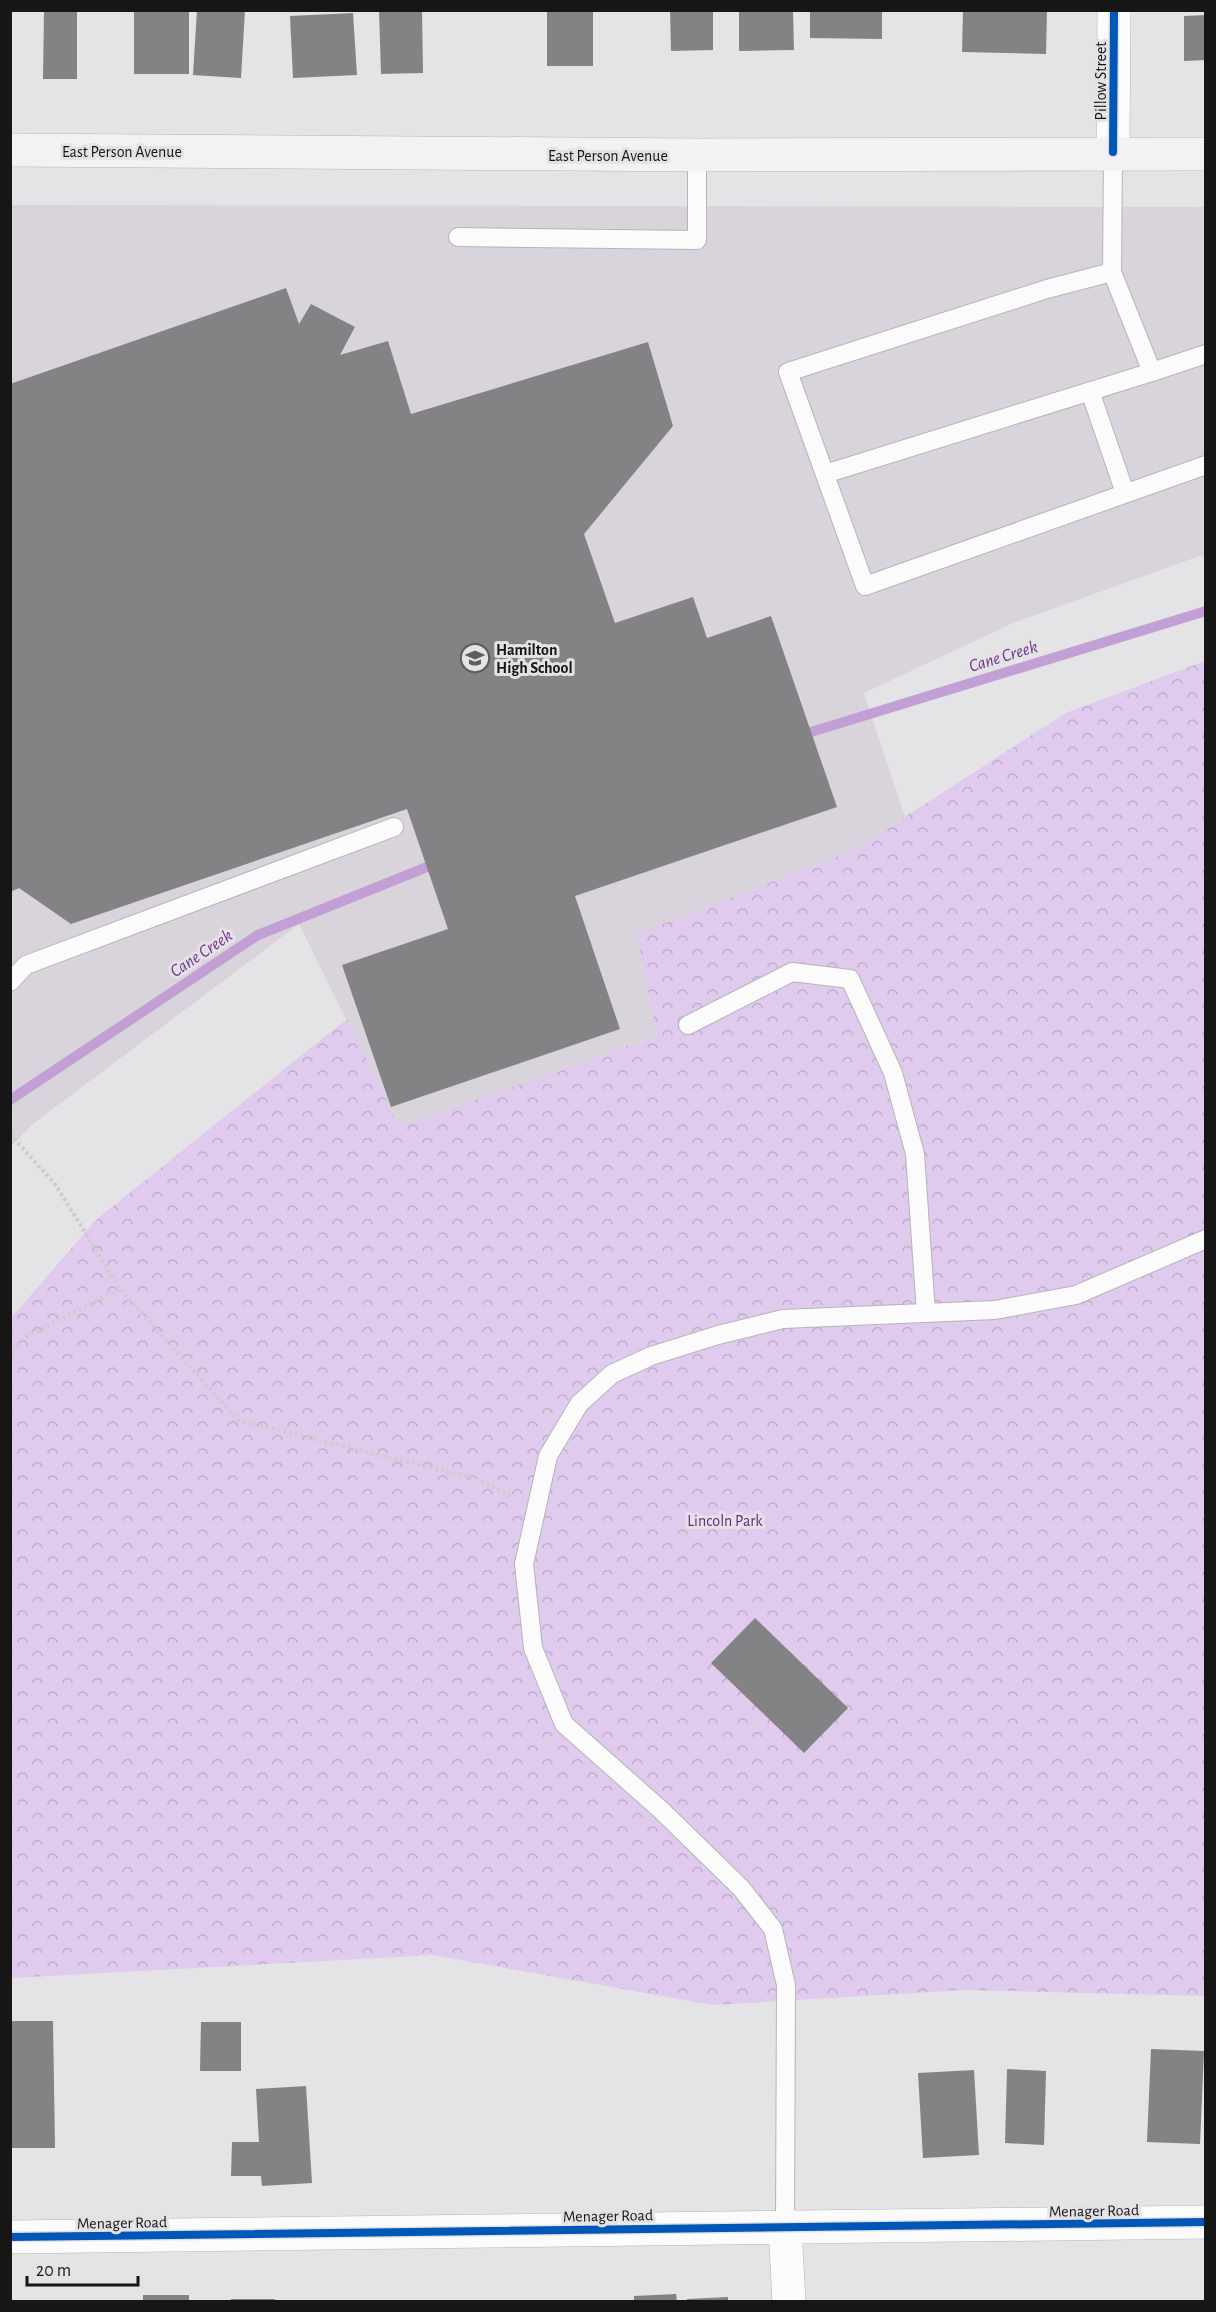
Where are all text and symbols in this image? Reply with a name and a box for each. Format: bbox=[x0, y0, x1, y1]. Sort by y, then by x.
street label: Pillow Street bbox=[1093, 42, 1109, 120]
street label: East Person Avenue bbox=[62, 144, 182, 160]
street label: East Person Avenue bbox=[548, 148, 668, 164]
water label: Cane Creek bbox=[967, 638, 1040, 676]
school or university icon: Hamilton High School bbox=[459, 642, 491, 674]
place label: Hamilton High School bbox=[496, 642, 573, 676]
water label: Cane Creek bbox=[167, 927, 236, 981]
park label: Lincoln Park bbox=[687, 1513, 763, 1529]
street label: Menager Road bbox=[1049, 2202, 1139, 2220]
street label: Menager Road bbox=[563, 2207, 653, 2225]
street label: Menager Road bbox=[77, 2214, 167, 2232]
scale bar bbox=[27, 2249, 138, 2287]
text: 20 m bbox=[36, 2262, 71, 2280]

